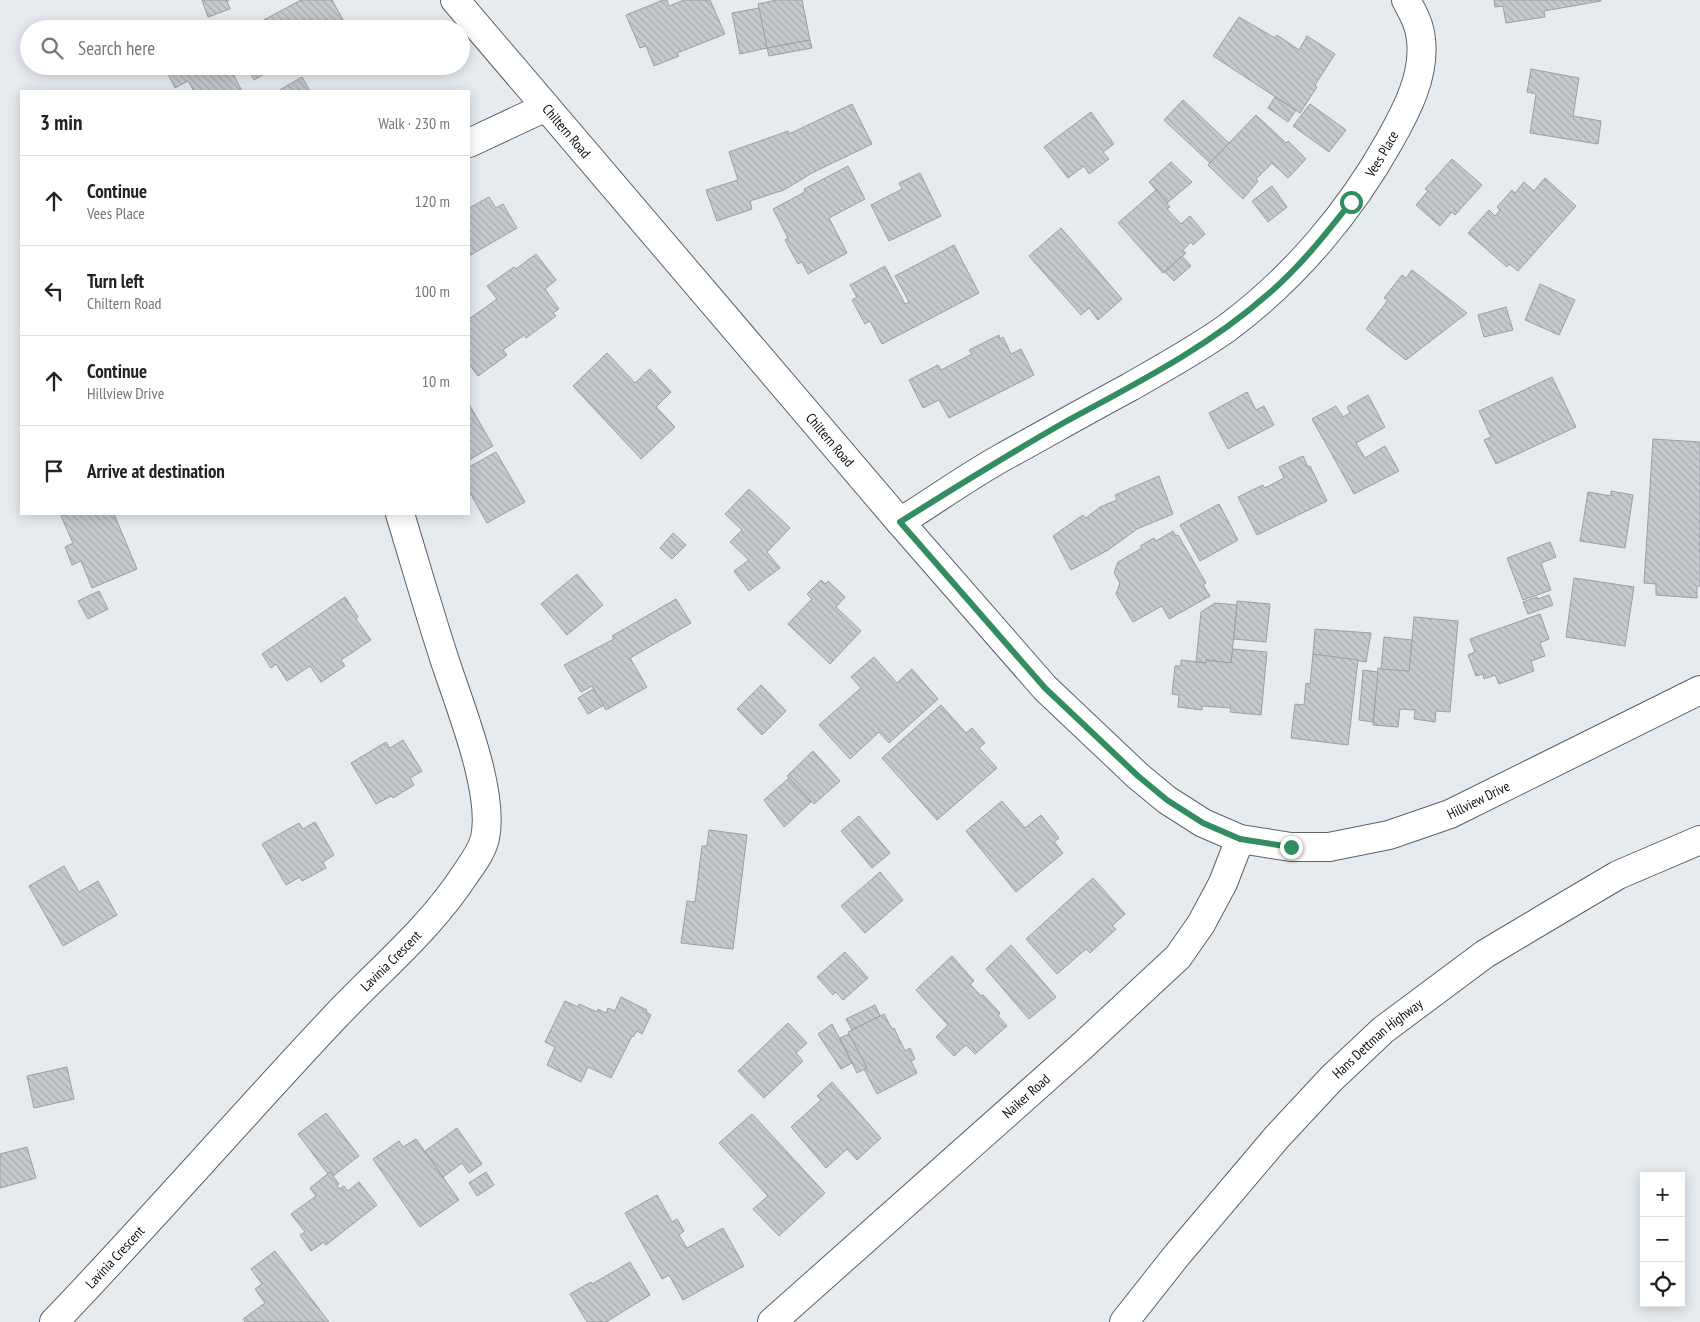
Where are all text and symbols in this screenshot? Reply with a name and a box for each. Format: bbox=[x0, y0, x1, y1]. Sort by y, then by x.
search box bbox=[20, 20, 470, 75]
icon: search bbox=[38, 34, 66, 62]
text: Search here bbox=[78, 36, 155, 60]
street label: Chiltern Road bbox=[539, 100, 595, 162]
text: 3 min bbox=[40, 109, 82, 136]
text: Walk · 230 m bbox=[378, 113, 450, 133]
street label: Vees Place bbox=[1361, 127, 1402, 181]
text: Continue bbox=[87, 179, 147, 203]
icon: ahead bbox=[40, 187, 68, 215]
text: 120 m bbox=[415, 191, 450, 211]
route start bbox=[1340, 191, 1363, 214]
text: Vees Place bbox=[87, 203, 145, 223]
text: Turn left bbox=[87, 269, 144, 293]
icon: left bbox=[40, 277, 68, 305]
text: 100 m bbox=[415, 281, 450, 301]
text: Chiltern Road bbox=[87, 293, 162, 313]
text: Continue bbox=[87, 359, 147, 383]
icon: ahead bbox=[40, 367, 68, 395]
text: 10 m bbox=[422, 371, 450, 391]
text: Hillview Drive bbox=[87, 383, 164, 403]
street label: Chiltern Road bbox=[802, 409, 858, 471]
icon: arrive bbox=[40, 457, 68, 485]
text: Arrive at destination bbox=[87, 459, 225, 483]
street label: Hillview Drive bbox=[1444, 777, 1513, 823]
route end bbox=[1280, 836, 1303, 859]
street label: Lavinia Crescent bbox=[357, 926, 425, 995]
street label: Hans Dettman Highway bbox=[1328, 994, 1427, 1082]
street label: Naiker Road bbox=[998, 1070, 1054, 1122]
map controls bbox=[1640, 1172, 1685, 1307]
button: + bbox=[1640, 1172, 1685, 1217]
button: − bbox=[1640, 1217, 1685, 1262]
street label: Lavinia Crescent bbox=[82, 1222, 148, 1292]
button: locate bbox=[1640, 1262, 1685, 1307]

